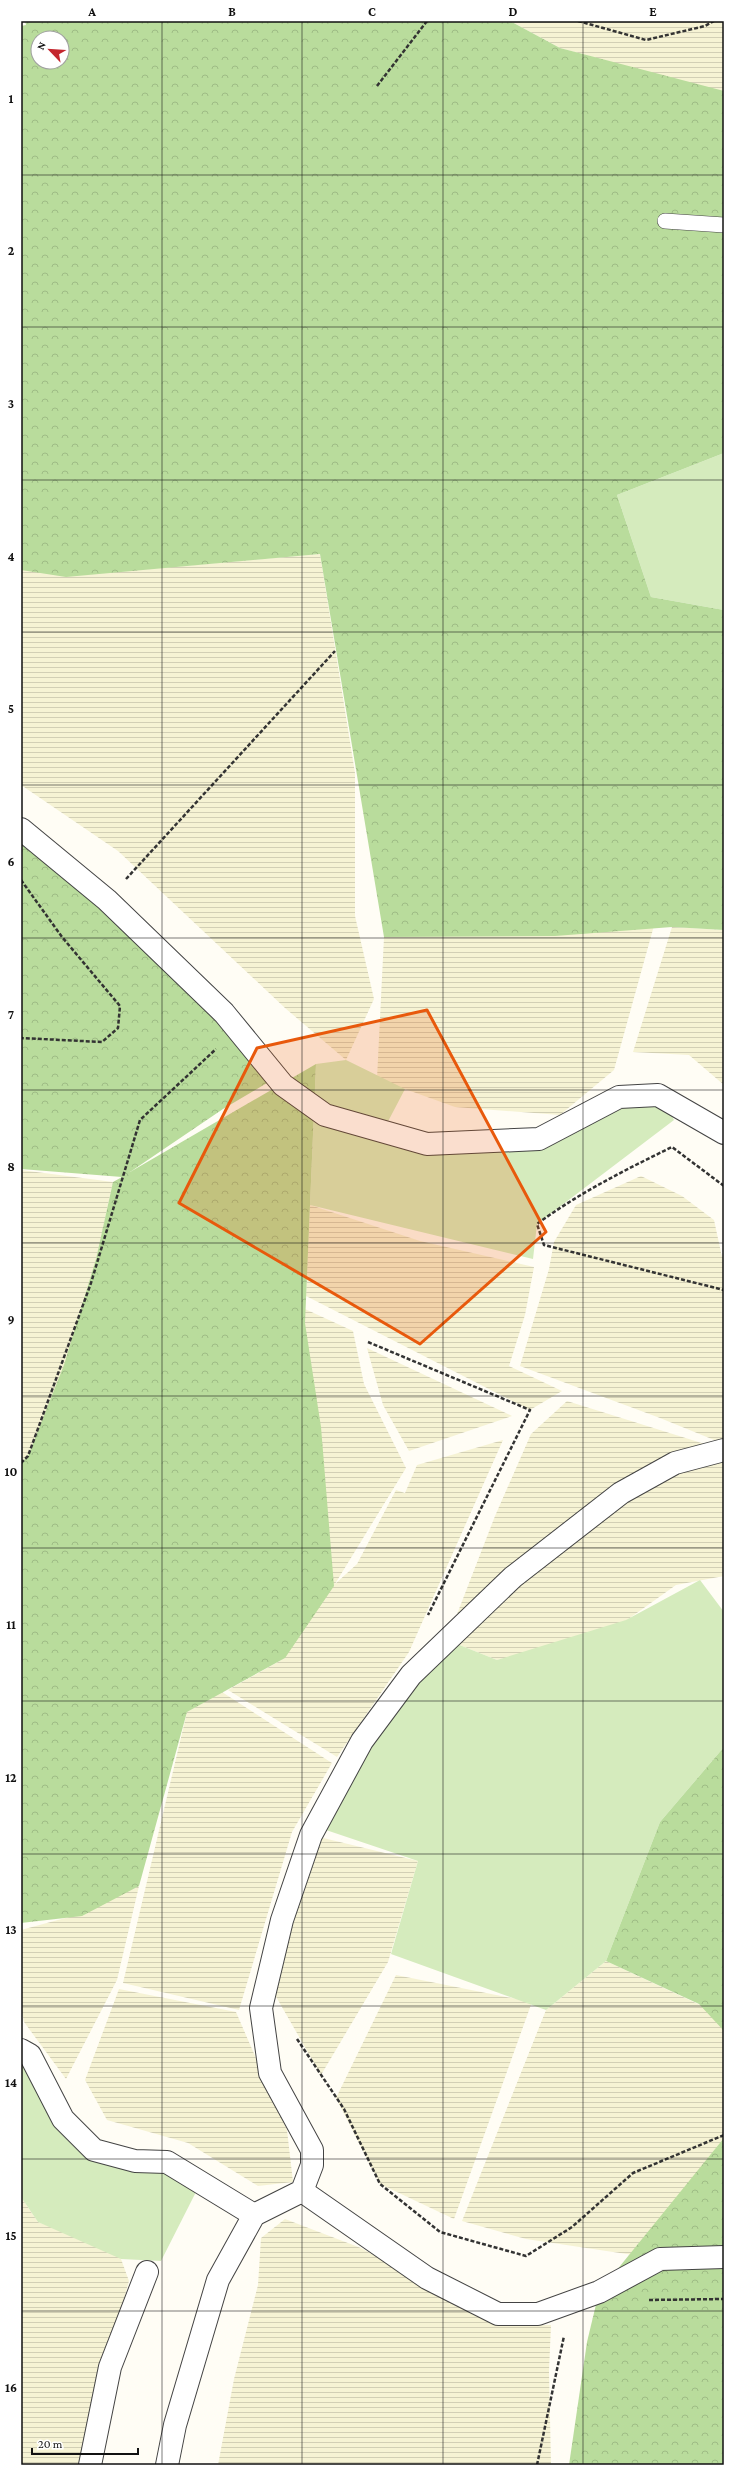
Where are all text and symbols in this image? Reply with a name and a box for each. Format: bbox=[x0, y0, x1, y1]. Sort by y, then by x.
text: A bbox=[87, 4, 96, 19]
text: B bbox=[228, 4, 236, 19]
text: C bbox=[368, 4, 376, 19]
text: D bbox=[509, 4, 518, 19]
text: E bbox=[649, 4, 657, 19]
north arrow bbox=[30, 30, 70, 70]
text: N bbox=[34, 39, 48, 52]
text: 1 bbox=[9, 91, 14, 106]
text: 2 bbox=[8, 243, 15, 258]
text: 3 bbox=[8, 396, 14, 411]
text: 4 bbox=[7, 549, 15, 564]
text: 5 bbox=[8, 701, 14, 716]
text: 6 bbox=[7, 854, 15, 869]
text: 7 bbox=[8, 1007, 14, 1022]
text: 8 bbox=[7, 1159, 15, 1174]
text: 9 bbox=[7, 1312, 15, 1327]
text: 10 bbox=[5, 1464, 17, 1479]
text: 11 bbox=[6, 1617, 16, 1632]
text: 12 bbox=[5, 1770, 17, 1785]
text: 13 bbox=[5, 1922, 17, 1937]
text: 14 bbox=[5, 2075, 17, 2090]
text: 15 bbox=[5, 2228, 17, 2243]
text: 16 bbox=[5, 2380, 17, 2395]
scale bar bbox=[32, 2430, 138, 2456]
text: 20 m bbox=[38, 2437, 63, 2451]

